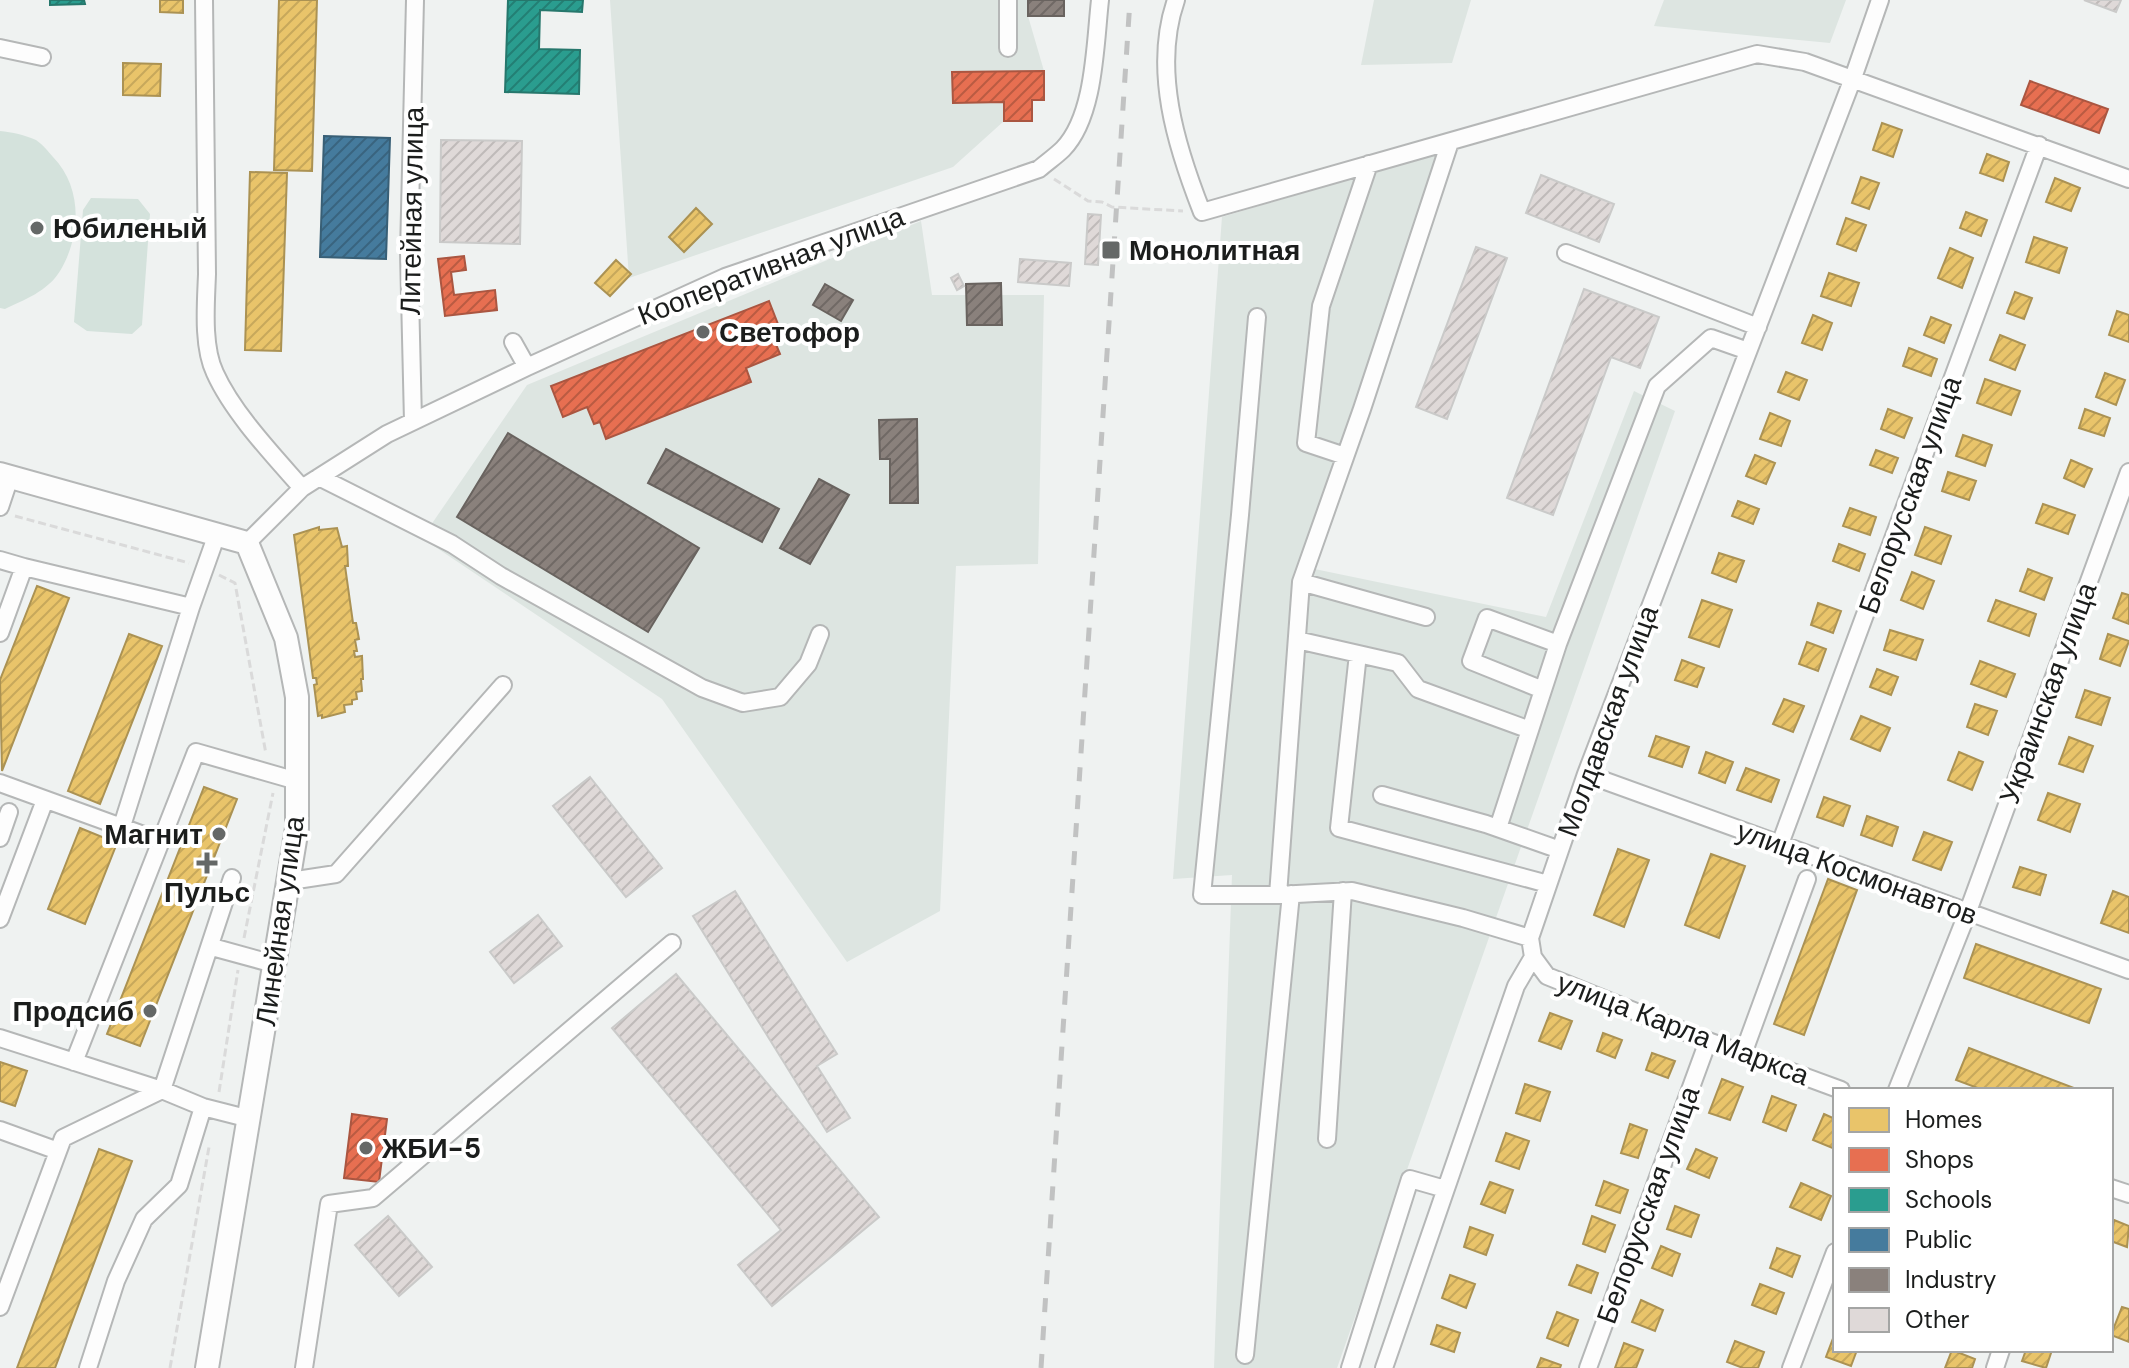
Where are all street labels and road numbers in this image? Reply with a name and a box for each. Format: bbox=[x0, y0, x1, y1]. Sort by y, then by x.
street label: Литейная улица bbox=[392, 106, 432, 315]
street label: Кооперативная улица bbox=[632, 198, 910, 334]
street label: Белорусская улица bbox=[1850, 371, 1970, 619]
street label: Украинская улица bbox=[1991, 577, 2105, 809]
street label: Молдавская улица bbox=[1549, 600, 1667, 842]
street label: улица Космонавтов bbox=[1732, 812, 1982, 934]
street label: Линейная улица bbox=[247, 813, 313, 1028]
street label: улица Карла Маркса bbox=[1552, 964, 1815, 1094]
street label: Белорусская улица bbox=[1588, 1081, 1708, 1329]

